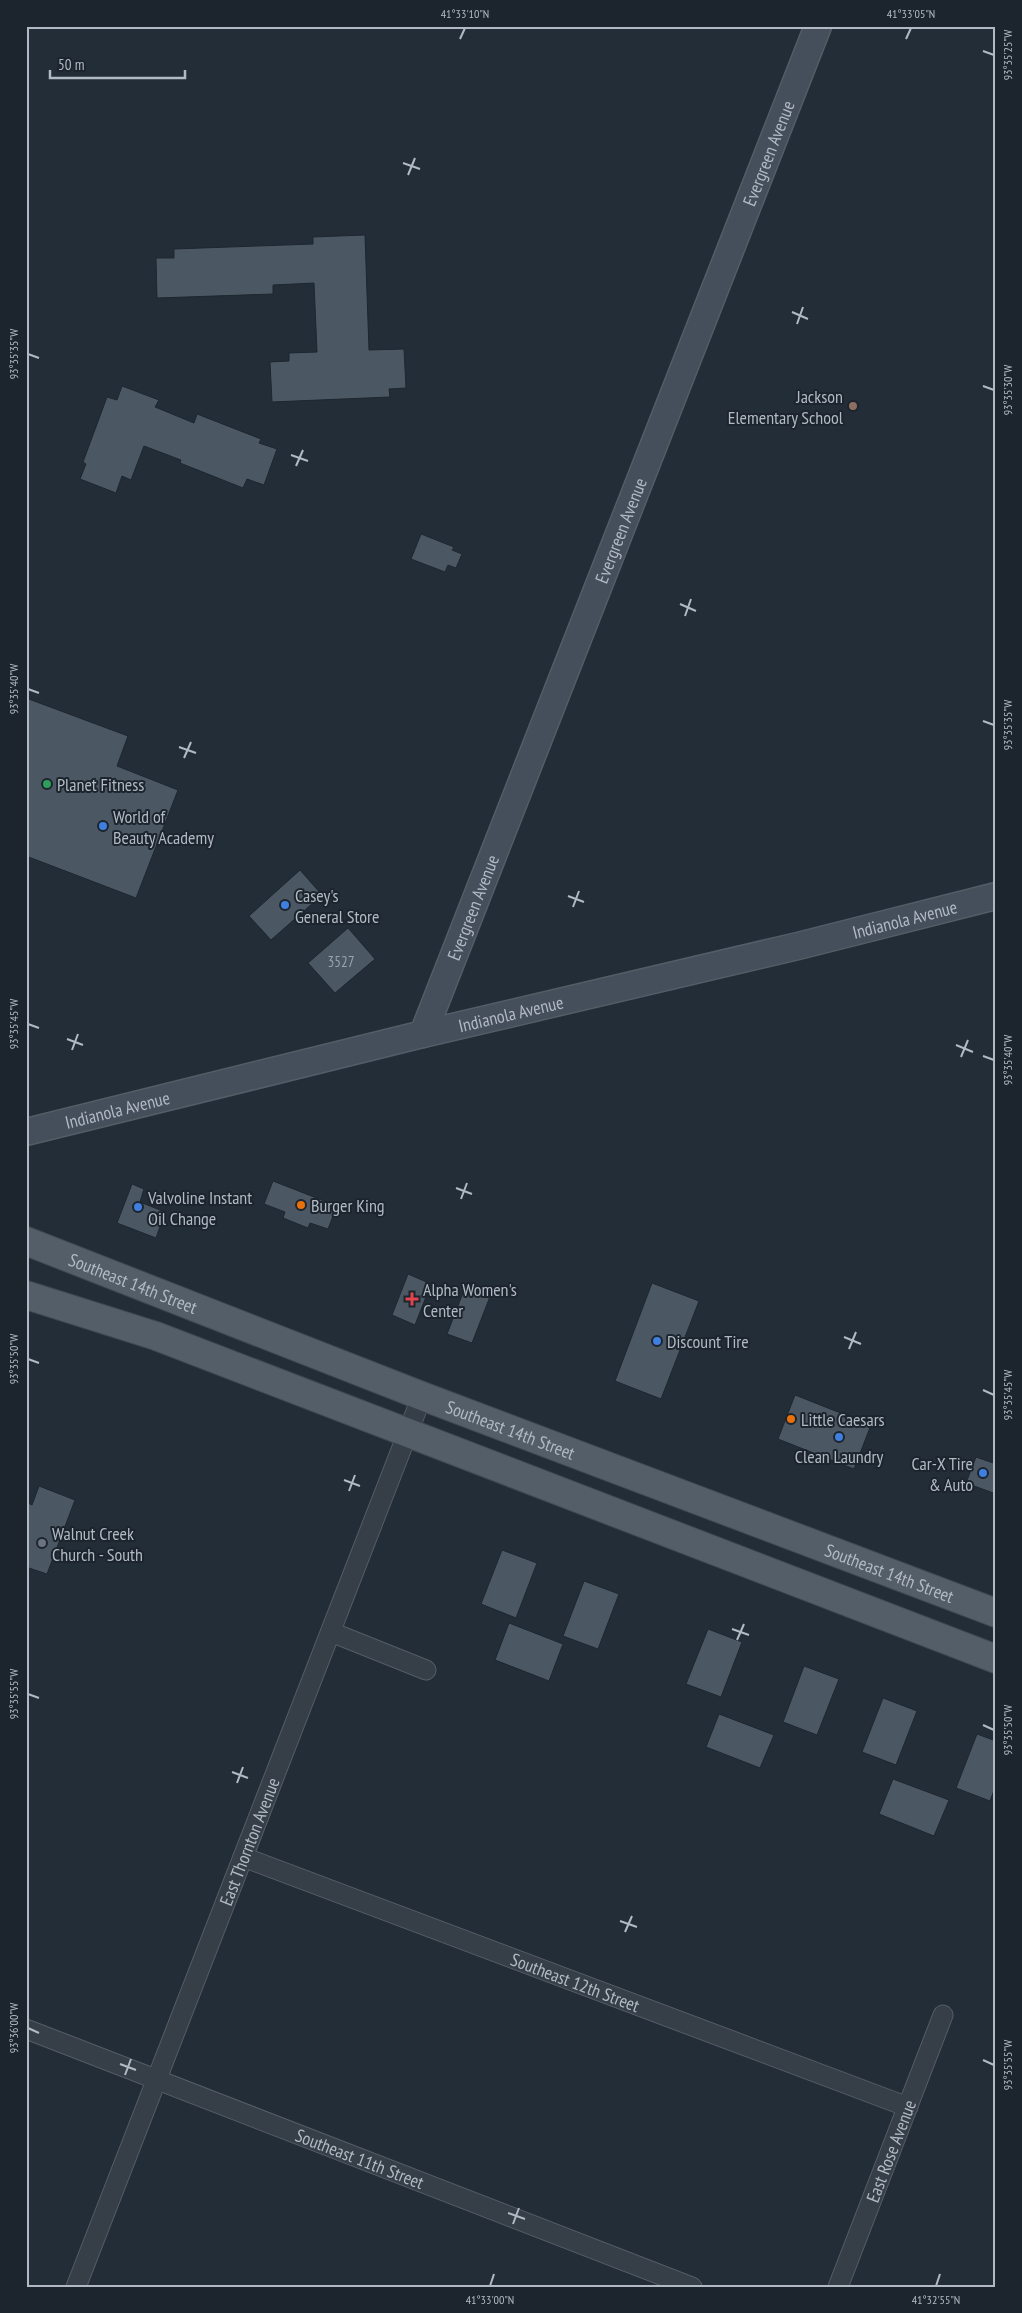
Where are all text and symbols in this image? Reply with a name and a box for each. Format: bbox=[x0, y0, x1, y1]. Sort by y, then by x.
text: 41°33'10"N bbox=[441, 6, 489, 21]
text: 41°33'05"N bbox=[887, 6, 935, 21]
text: 93°35'25"W bbox=[1000, 30, 1015, 80]
scale bar bbox=[50, 48, 185, 80]
text: 50 m bbox=[58, 55, 84, 74]
street label: Evergreen Avenue bbox=[737, 97, 799, 209]
text: 93°35'35"W bbox=[6, 329, 21, 379]
text: 93°35'30"W bbox=[1000, 365, 1015, 415]
place label: Jackson Elementary School bbox=[728, 385, 844, 429]
marker: Jackson Elementary School bbox=[847, 400, 859, 412]
street label: Evergreen Avenue bbox=[589, 474, 651, 586]
text: 93°35'40"W bbox=[6, 664, 21, 714]
text: 93°35'35"W bbox=[1000, 700, 1015, 750]
place label: Planet Fitness bbox=[57, 773, 144, 796]
marker: Planet Fitness bbox=[41, 778, 53, 790]
place label: World of Beauty Academy bbox=[113, 805, 214, 849]
marker: World of Beauty Academy bbox=[97, 820, 109, 832]
street label: Evergreen Avenue bbox=[442, 851, 504, 963]
place label: Casey's General Store bbox=[295, 884, 379, 928]
street label: Indianola Avenue bbox=[850, 895, 959, 943]
marker: Casey's General Store bbox=[279, 899, 291, 911]
house number: 3527 bbox=[327, 952, 355, 971]
street label: Indianola Avenue bbox=[456, 990, 565, 1037]
text: 93°35'45"W bbox=[6, 999, 21, 1049]
text: 93°35'40"W bbox=[1000, 1035, 1015, 1085]
street label: Indianola Avenue bbox=[63, 1085, 172, 1133]
place label: Valvoline Instant Oil Change bbox=[147, 1186, 252, 1230]
place label: Burger King bbox=[311, 1194, 385, 1217]
marker: Burger King bbox=[295, 1199, 307, 1211]
marker: Valvoline Instant Oil Change bbox=[132, 1201, 144, 1213]
street label: Southeast 14th Street bbox=[66, 1247, 201, 1318]
place label: Alpha Women's Center bbox=[423, 1278, 517, 1322]
marker: Alpha Women's Center bbox=[405, 1292, 419, 1306]
place label: Discount Tire bbox=[667, 1330, 749, 1353]
text: 93°35'50"W bbox=[6, 1334, 21, 1384]
marker: Discount Tire bbox=[651, 1335, 663, 1347]
text: 93°35'45"W bbox=[1000, 1370, 1015, 1420]
street label: Southeast 14th Street bbox=[443, 1395, 578, 1464]
place label: Little Caesars bbox=[801, 1408, 885, 1431]
marker: Little Caesars bbox=[785, 1413, 797, 1425]
marker: Clean Laundry bbox=[833, 1431, 845, 1443]
place label: Clean Laundry bbox=[795, 1445, 883, 1468]
place label: Car-X Tire & Auto bbox=[912, 1452, 973, 1496]
marker: Car-X Tire & Auto bbox=[977, 1467, 989, 1479]
place label: Walnut Creek Church - South bbox=[52, 1522, 143, 1566]
marker: Walnut Creek Church - South bbox=[36, 1537, 48, 1549]
street label: Southeast 14th Street bbox=[822, 1538, 957, 1608]
text: 93°35'55"W bbox=[6, 1669, 21, 1719]
text: 93°35'50"W bbox=[1000, 1705, 1015, 1755]
street label: East Thornton Avenue bbox=[214, 1774, 284, 1909]
street label: Southeast 12th Street bbox=[508, 1947, 643, 2017]
text: 93°36'00"W bbox=[6, 2003, 21, 2053]
text: 93°35'55"W bbox=[1000, 2040, 1015, 2090]
street label: East Rose Avenue bbox=[860, 2096, 921, 2205]
street label: Southeast 11th Street bbox=[292, 2123, 427, 2194]
text: 41°33'00"N bbox=[466, 2292, 514, 2307]
text: 41°32'55"N bbox=[912, 2292, 960, 2307]

